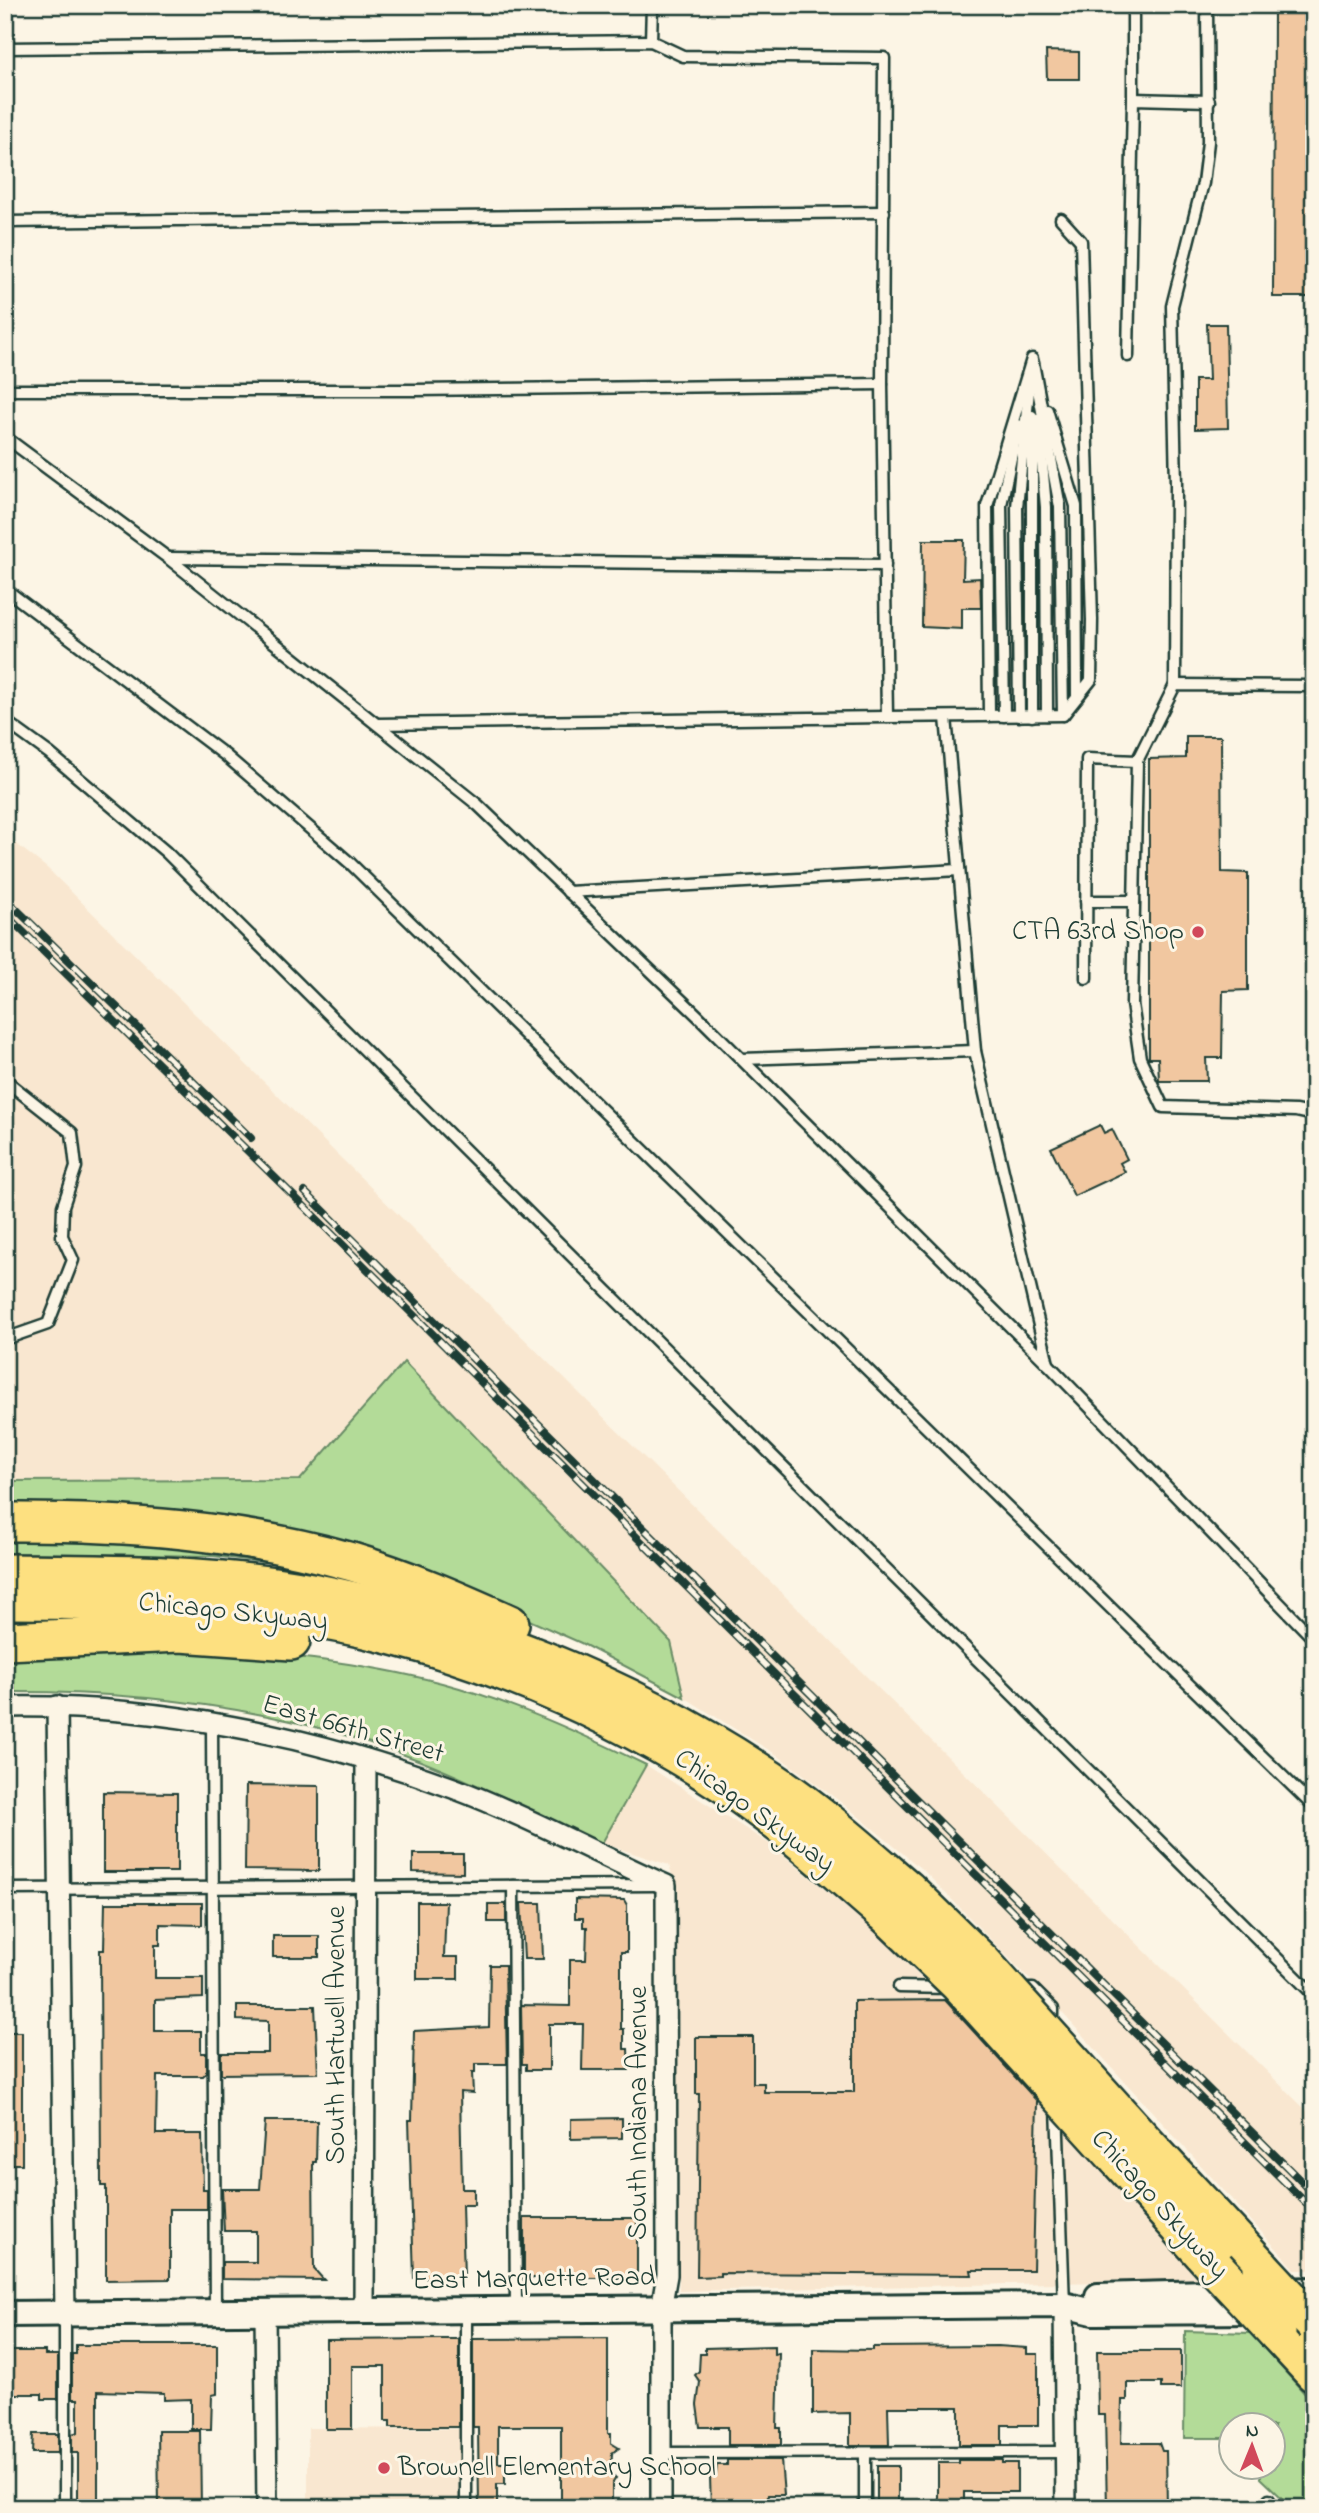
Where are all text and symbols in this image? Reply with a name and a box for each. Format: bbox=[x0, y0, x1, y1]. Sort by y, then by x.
place label: CTA 63rd Shop bbox=[1012, 912, 1184, 953]
marker: CTA 63rd Shop bbox=[1190, 924, 1206, 940]
street label: Chicago Skyway bbox=[136, 1583, 330, 1643]
street label: East 66th Street bbox=[257, 1684, 449, 1776]
street label: Chicago Skyway bbox=[665, 1739, 843, 1885]
street label: South Hartwell Avenue bbox=[317, 1905, 358, 2164]
street label: South Indiana Avenue bbox=[619, 1985, 660, 2240]
street label: Chicago Skyway bbox=[1080, 2121, 1238, 2289]
street label: East Marquette Road bbox=[412, 2257, 656, 2303]
north arrow bbox=[1218, 2412, 1288, 2482]
text: N bbox=[1246, 2418, 1259, 2445]
place label: Brownell Elementary School bbox=[397, 2448, 716, 2489]
marker: Brownell Elementary School bbox=[376, 2460, 392, 2476]

